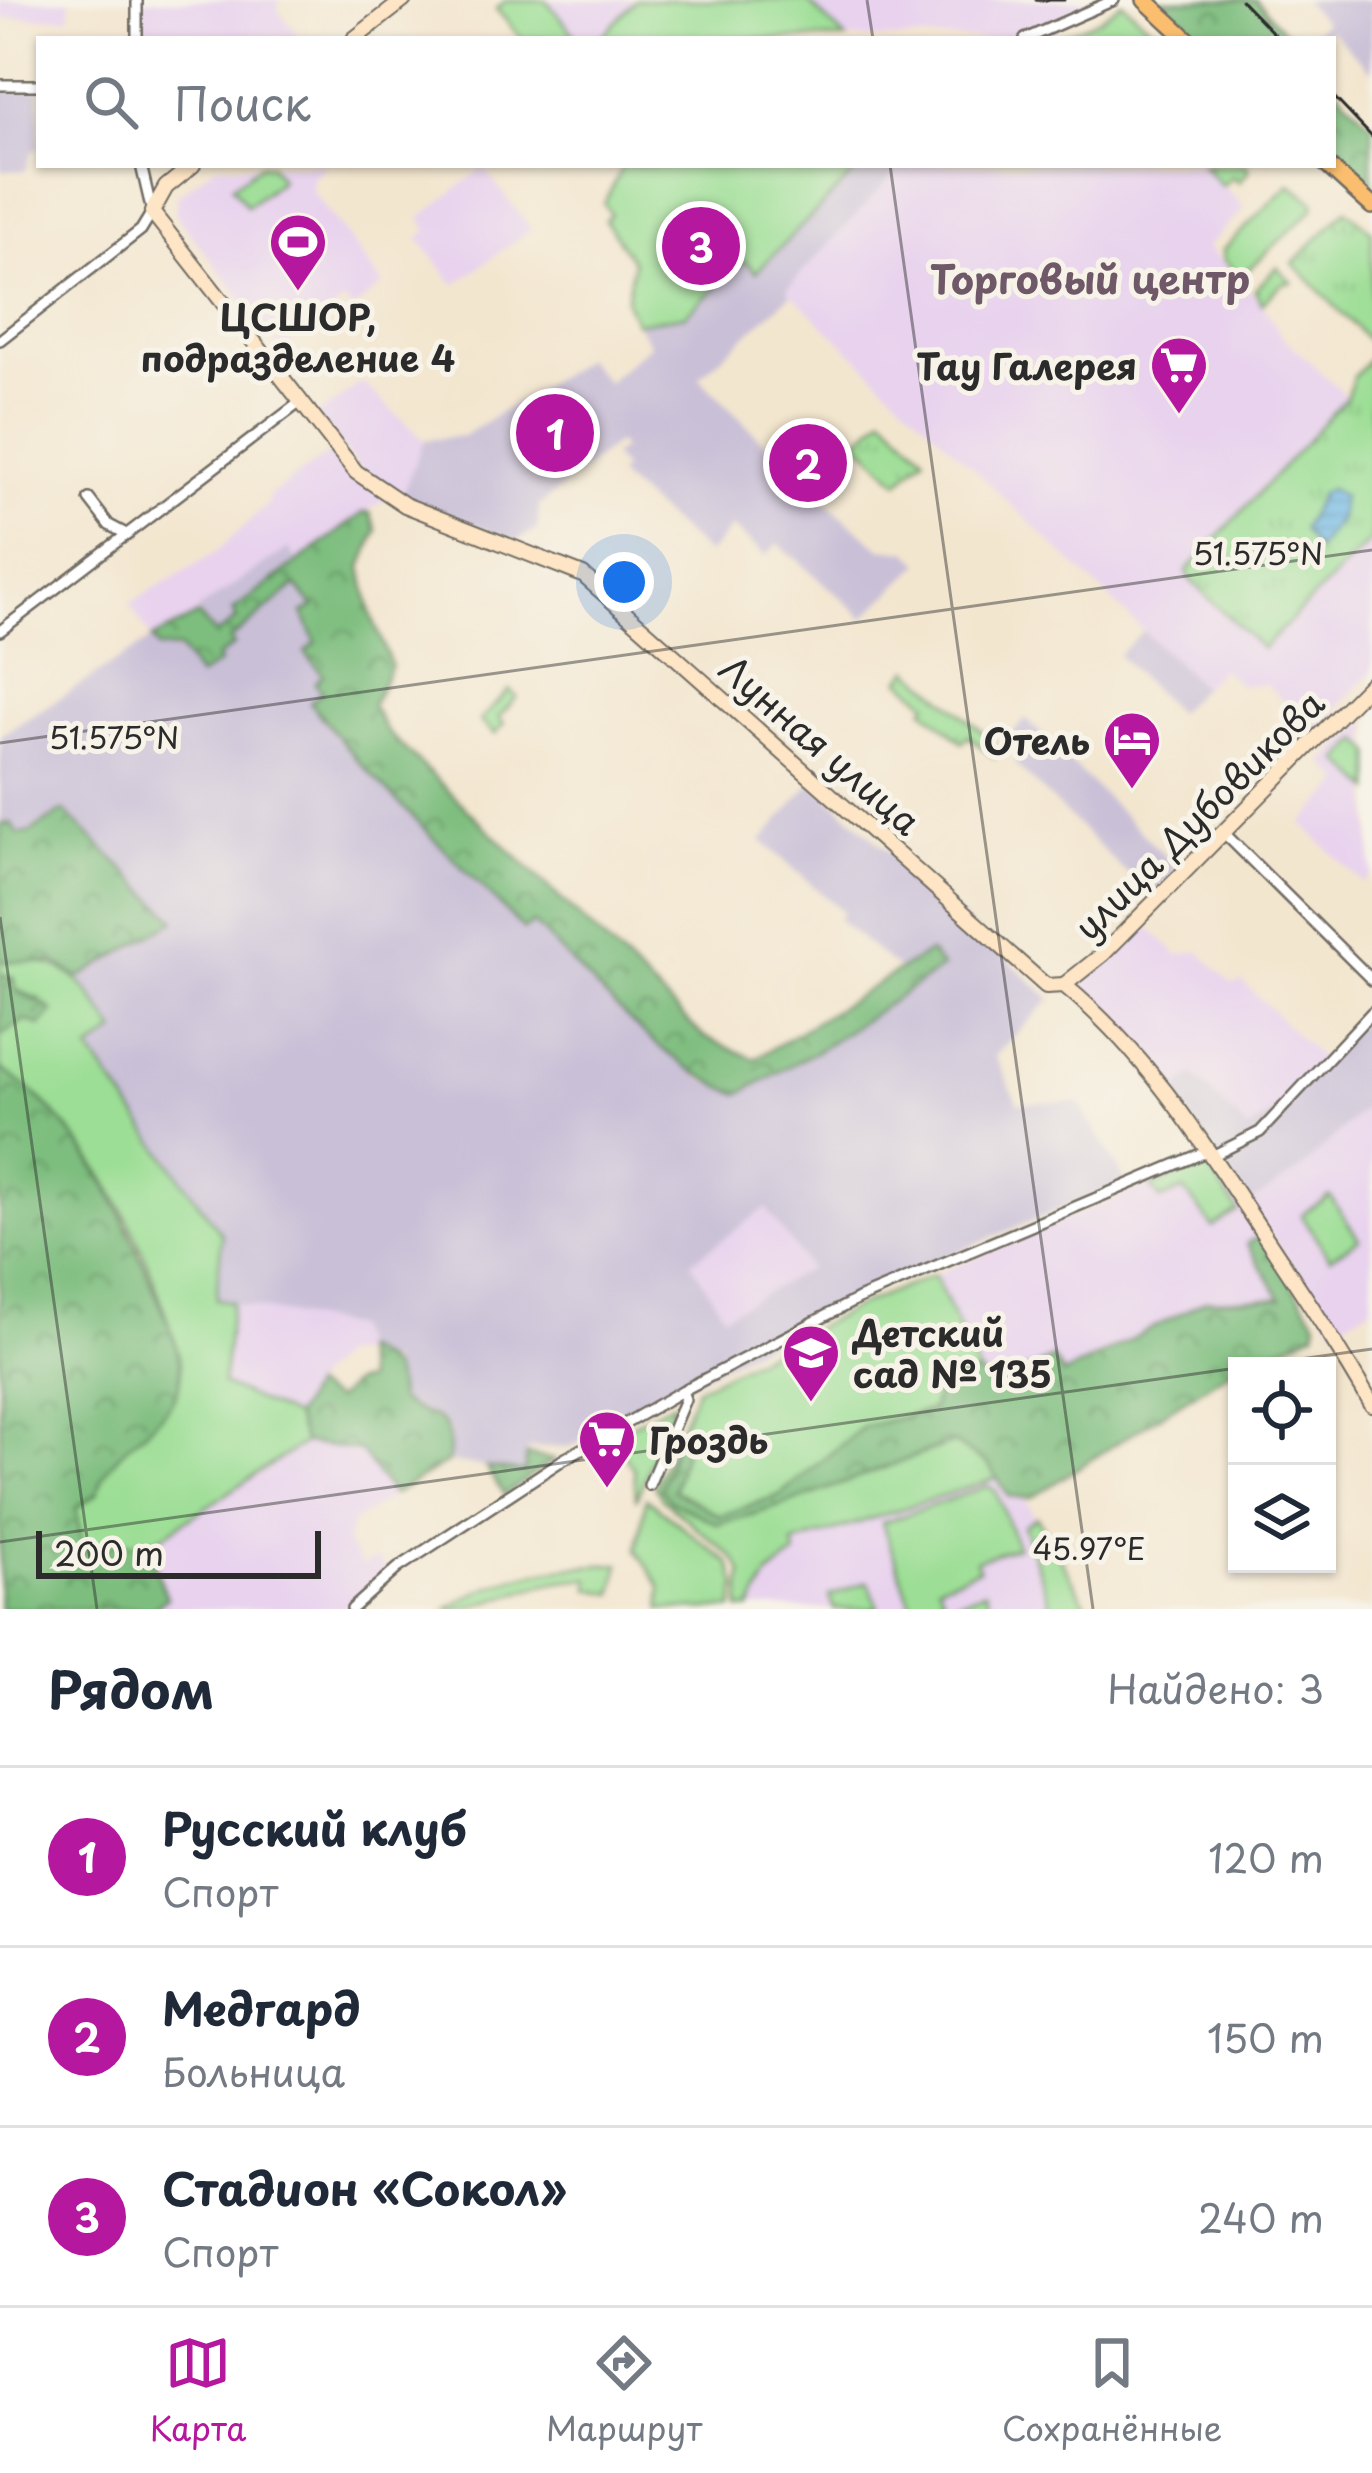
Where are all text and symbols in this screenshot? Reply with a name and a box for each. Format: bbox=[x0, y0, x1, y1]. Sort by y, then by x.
search box bbox=[36, 36, 1336, 168]
text: Поиск bbox=[174, 68, 311, 136]
icon: search bbox=[78, 69, 144, 135]
pin: 3 bbox=[662, 201, 740, 291]
sports icon: ЦСШОР, подразделение 4 bbox=[267, 211, 329, 293]
district label: Торговый центр bbox=[930, 248, 1250, 307]
place label: ЦСШОР, подразделение 4 bbox=[141, 289, 455, 384]
supermarket icon: Тау Галерея bbox=[1148, 334, 1210, 416]
place label: Тау Галерея bbox=[916, 338, 1137, 392]
pin: 1 bbox=[516, 388, 594, 478]
pin: 2 bbox=[769, 418, 847, 508]
text: 51.575°N bbox=[1193, 530, 1323, 575]
your location bbox=[594, 552, 654, 612]
street label: Лунная улица bbox=[709, 641, 934, 847]
street label: улица Дубовикова bbox=[1060, 676, 1336, 952]
hotel icon: Отель bbox=[1101, 709, 1163, 791]
place label: Отель bbox=[983, 713, 1090, 767]
text: 51.575°N bbox=[49, 714, 179, 759]
place label: Детский сад № 135 bbox=[851, 1305, 1052, 1400]
school or university icon: Детский сад № 135 bbox=[780, 1322, 842, 1404]
map controls bbox=[1228, 1357, 1336, 1573]
button: locate bbox=[1228, 1357, 1336, 1465]
supermarket icon: Гроздь bbox=[576, 1408, 638, 1490]
place label: Гроздь bbox=[649, 1412, 768, 1466]
button: layers bbox=[1228, 1465, 1336, 1573]
scale bar bbox=[36, 1525, 321, 1578]
text: 45.97°E bbox=[1033, 1525, 1145, 1570]
text: 200 m bbox=[54, 1527, 164, 1577]
text: Рядом bbox=[48, 1649, 214, 1726]
text: Найдено: 3 bbox=[1107, 1658, 1324, 1717]
text: Русский клуб bbox=[162, 1793, 467, 1861]
text: 1 bbox=[78, 1827, 96, 1886]
text: 120 m bbox=[1208, 1827, 1324, 1886]
text: Спорт bbox=[162, 1861, 278, 1920]
text: Медгард bbox=[162, 1973, 360, 2041]
text: 2 bbox=[73, 2007, 101, 2066]
text: 150 m bbox=[1207, 2007, 1324, 2066]
text: Больница bbox=[162, 2041, 345, 2100]
text: Стадион «Сокол» bbox=[162, 2153, 567, 2221]
text: 3 bbox=[74, 2187, 100, 2246]
text: 240 m bbox=[1198, 2187, 1324, 2246]
text: Спорт bbox=[162, 2221, 278, 2280]
tab: Карта bbox=[150, 2330, 247, 2452]
tab: Маршрут bbox=[546, 2330, 702, 2452]
tab: Сохранённые bbox=[1002, 2330, 1222, 2452]

